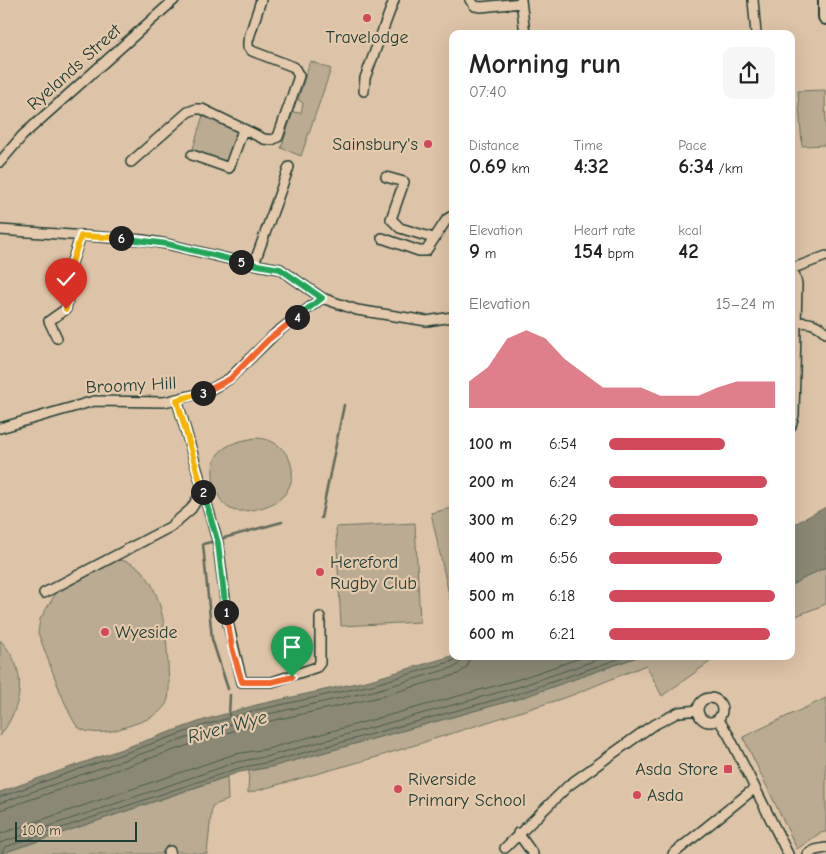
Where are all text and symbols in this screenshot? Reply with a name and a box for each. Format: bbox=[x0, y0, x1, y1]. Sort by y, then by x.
marker: Travelodge bbox=[361, 12, 373, 24]
street label: Ryelands Street bbox=[23, 19, 126, 115]
place label: Travelodge bbox=[325, 27, 409, 48]
button: share bbox=[723, 47, 775, 99]
text: Morning run bbox=[469, 48, 621, 80]
text: 07:40 bbox=[469, 83, 507, 101]
place label: Sainsbury's bbox=[332, 134, 418, 155]
text: Distance bbox=[469, 137, 519, 154]
text: Time bbox=[574, 137, 603, 154]
text: Pace bbox=[678, 137, 707, 154]
marker: Sainsbury's bbox=[422, 138, 434, 150]
text: 0.69 bbox=[469, 154, 507, 178]
text: 4:32 bbox=[574, 154, 609, 178]
text: 6:34 bbox=[678, 154, 714, 178]
text: km bbox=[507, 160, 530, 177]
text: /km bbox=[714, 160, 743, 177]
text: Elevation bbox=[469, 222, 523, 239]
text: Heart rate bbox=[574, 222, 635, 239]
text: kcal bbox=[678, 222, 702, 239]
pin: 6 bbox=[108, 226, 134, 250]
text: 6 bbox=[118, 230, 125, 247]
text: 9 bbox=[469, 239, 480, 263]
text: 154 bbox=[574, 239, 603, 263]
text: 42 bbox=[678, 239, 699, 263]
text: m bbox=[480, 245, 496, 262]
text: bpm bbox=[603, 245, 634, 262]
pin: 5 bbox=[228, 250, 254, 274]
text: 5 bbox=[238, 254, 245, 271]
pin bbox=[45, 258, 87, 309]
icon: check bbox=[52, 265, 80, 293]
text: Elevation bbox=[469, 295, 530, 313]
text: 15–24 m bbox=[716, 295, 775, 313]
pin: 4 bbox=[284, 304, 310, 330]
text: 4 bbox=[294, 309, 301, 326]
street label: Broomy Hill bbox=[85, 373, 177, 398]
pin: 3 bbox=[190, 380, 216, 406]
text: 3 bbox=[200, 385, 207, 402]
text: 100 m bbox=[469, 435, 512, 453]
text: 6:54 bbox=[549, 435, 577, 453]
text: 200 m bbox=[469, 473, 514, 491]
text: 6:24 bbox=[549, 473, 577, 491]
pin: 2 bbox=[190, 480, 216, 504]
text: 2 bbox=[200, 484, 207, 501]
text: 300 m bbox=[469, 511, 514, 529]
text: 6:29 bbox=[549, 511, 577, 529]
text: 400 m bbox=[469, 549, 513, 567]
text: 6:56 bbox=[549, 549, 578, 567]
place label: Hereford Rugby Club bbox=[330, 552, 417, 594]
marker: Hereford Rugby Club bbox=[314, 566, 326, 578]
text: 500 m bbox=[469, 587, 514, 605]
text: 6:18 bbox=[549, 587, 575, 605]
pin: 1 bbox=[214, 600, 238, 624]
text: 1 bbox=[224, 604, 229, 621]
place label: Wyeside bbox=[115, 622, 178, 643]
text: 600 m bbox=[469, 625, 514, 643]
text: 6:21 bbox=[549, 625, 575, 643]
marker: Wyeside bbox=[99, 626, 111, 638]
pin bbox=[271, 626, 313, 677]
icon: arrive bbox=[278, 633, 306, 661]
water label: River Wye bbox=[185, 706, 270, 748]
place label: Asda Store bbox=[635, 759, 718, 780]
marker: Asda Store bbox=[722, 763, 734, 775]
place label: Riverside Primary School bbox=[408, 769, 526, 811]
marker: Riverside Primary School bbox=[392, 783, 404, 795]
place label: Asda bbox=[647, 785, 684, 806]
marker: Asda bbox=[631, 789, 643, 801]
scale bar bbox=[15, 819, 138, 842]
text: 100 m bbox=[22, 822, 61, 839]

